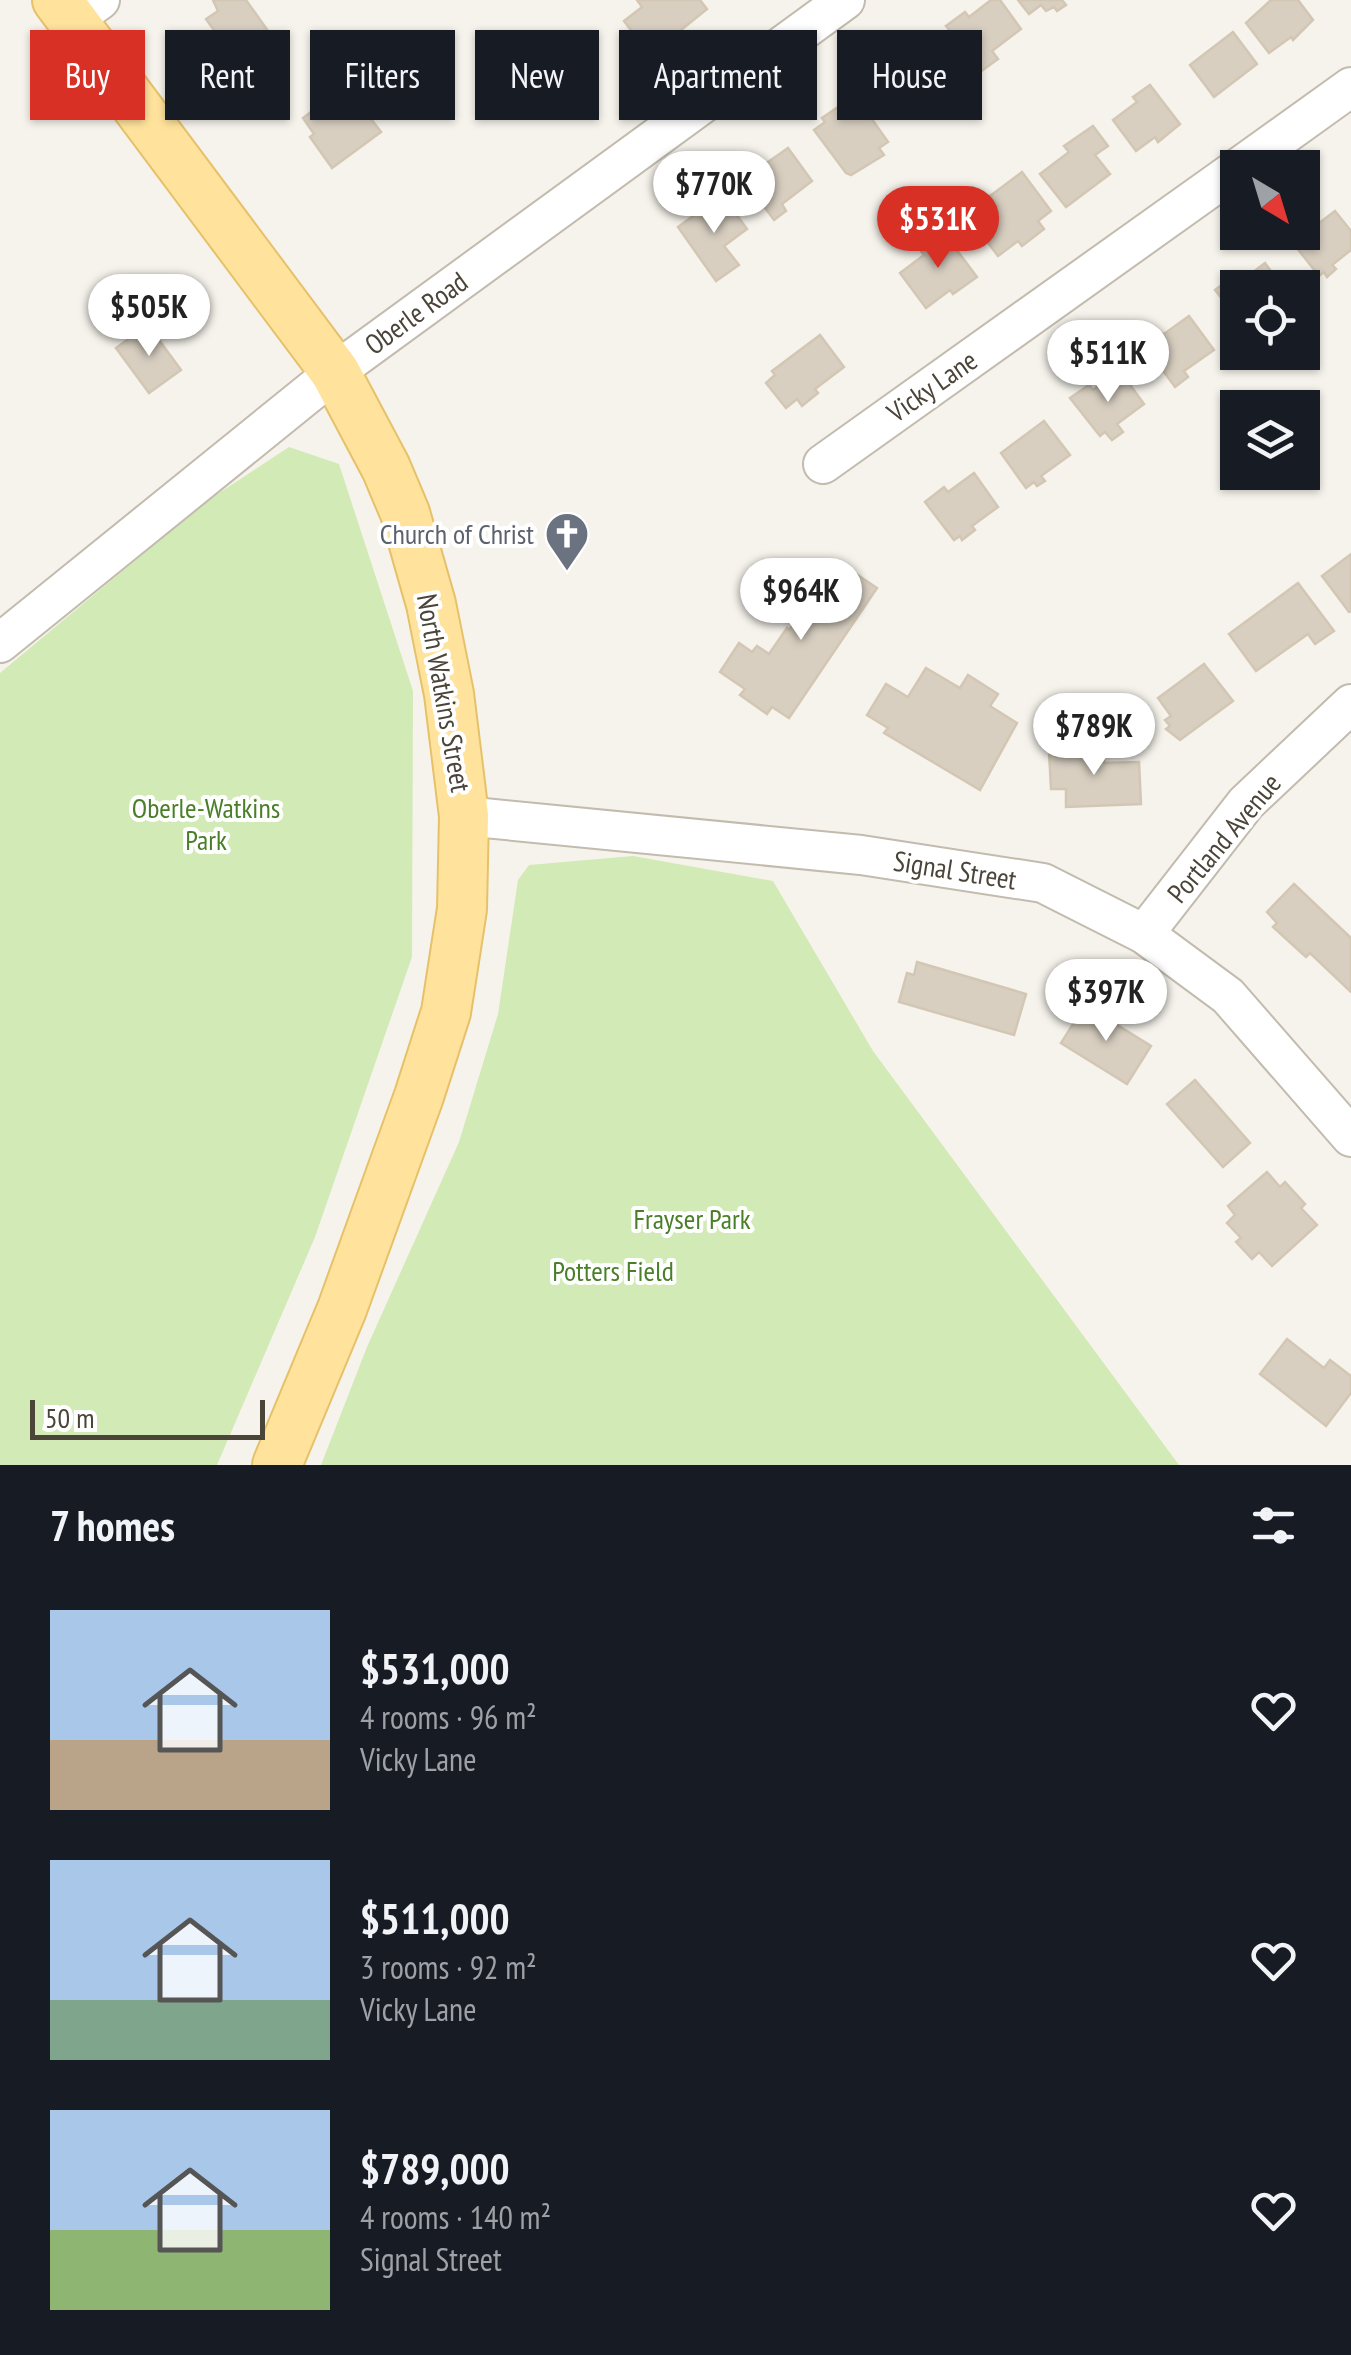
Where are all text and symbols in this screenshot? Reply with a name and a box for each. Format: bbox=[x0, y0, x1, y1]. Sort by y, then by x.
chip: Buy bbox=[30, 30, 145, 120]
chip: Rent bbox=[165, 30, 290, 120]
chip: Filters bbox=[310, 30, 455, 120]
chip: New bbox=[475, 30, 599, 120]
chip: Apartment bbox=[619, 30, 817, 120]
chip: House bbox=[837, 30, 982, 120]
north arrow bbox=[1220, 150, 1320, 250]
map controls bbox=[1220, 150, 1320, 490]
pin: $770K bbox=[644, 151, 784, 236]
text: $770K bbox=[675, 162, 753, 204]
pin: $531K bbox=[868, 186, 1008, 271]
text: $531K bbox=[899, 197, 977, 239]
street label: Oberle Road bbox=[357, 263, 475, 362]
button: locate bbox=[1220, 270, 1320, 370]
pin: $505K bbox=[79, 274, 219, 359]
text: $505K bbox=[110, 285, 188, 327]
pin: $511K bbox=[1038, 320, 1178, 405]
text: $511K bbox=[1069, 331, 1147, 373]
street label: Vicky Lane bbox=[879, 341, 984, 431]
button: layers bbox=[1220, 390, 1320, 490]
church icon: Church of Christ bbox=[544, 511, 590, 572]
place label: Church of Christ bbox=[380, 515, 534, 552]
pin: $964K bbox=[731, 558, 871, 643]
text: $964K bbox=[762, 569, 840, 611]
street label: North Watkins Street bbox=[409, 591, 480, 795]
pin: $789K bbox=[1024, 693, 1164, 778]
text: $789K bbox=[1055, 704, 1133, 746]
street label: Portland Avenue bbox=[1159, 765, 1289, 910]
park label: Oberle-Watkins Park bbox=[132, 789, 280, 858]
street label: Signal Street bbox=[891, 842, 1020, 898]
pin: $397K bbox=[1036, 959, 1176, 1044]
text: $397K bbox=[1067, 970, 1145, 1012]
park label: Frayser Park bbox=[633, 1200, 751, 1237]
park label: Potters Field bbox=[552, 1252, 674, 1289]
scale bar bbox=[30, 1395, 265, 1440]
text: 50 m bbox=[45, 1399, 94, 1436]
text: 7 homes bbox=[50, 1498, 175, 1553]
icon: filters bbox=[1246, 1498, 1301, 1553]
text: $531,000 bbox=[360, 1641, 510, 1696]
icon: home bbox=[130, 1650, 250, 1770]
icon: heart bbox=[1246, 1683, 1301, 1738]
text: 4 rooms · 96 m² bbox=[360, 1696, 537, 1738]
text: Vicky Lane bbox=[360, 1738, 476, 1780]
text: $511,000 bbox=[360, 1891, 510, 1946]
icon: home bbox=[130, 1900, 250, 2020]
icon: heart bbox=[1246, 1933, 1301, 1988]
text: 3 rooms · 92 m² bbox=[360, 1946, 537, 1988]
text: Vicky Lane bbox=[360, 1988, 476, 2030]
text: $789,000 bbox=[360, 2141, 510, 2196]
icon: home bbox=[130, 2150, 250, 2270]
icon: heart bbox=[1246, 2183, 1301, 2238]
text: 4 rooms · 140 m² bbox=[360, 2196, 551, 2238]
text: Signal Street bbox=[360, 2238, 502, 2280]

